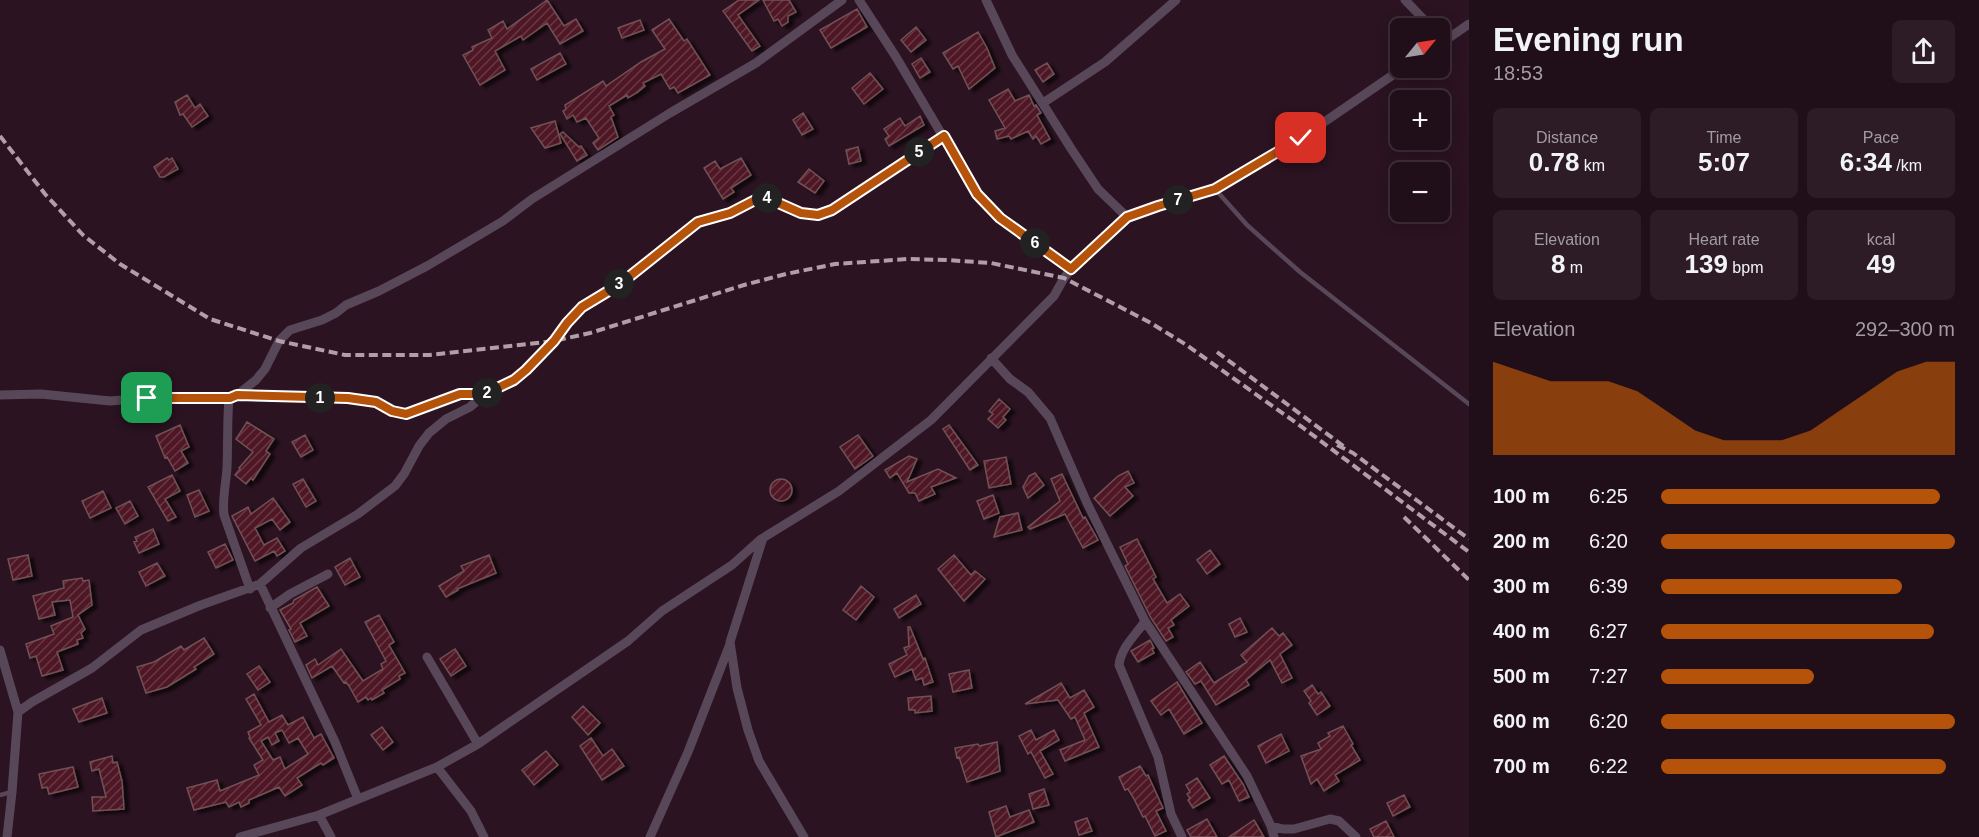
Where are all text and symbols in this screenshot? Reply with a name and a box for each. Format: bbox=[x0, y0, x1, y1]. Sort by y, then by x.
north arrow bbox=[1390, 18, 1450, 78]
map controls bbox=[1390, 18, 1450, 222]
button: share bbox=[1892, 20, 1955, 83]
text: Evening run bbox=[1493, 21, 1684, 58]
text: 18:53 bbox=[1493, 62, 1543, 84]
button: + bbox=[1390, 90, 1450, 150]
pin bbox=[1275, 112, 1326, 163]
icon: check bbox=[1284, 121, 1317, 154]
text: Distance bbox=[1536, 129, 1598, 146]
text: Time bbox=[1707, 129, 1741, 146]
text: Pace bbox=[1863, 129, 1899, 146]
pin: 5 bbox=[904, 137, 934, 167]
text: 5 bbox=[915, 143, 923, 160]
text: 0.78 bbox=[1529, 147, 1579, 177]
text: 5:07 bbox=[1698, 147, 1750, 177]
text: 6:34 bbox=[1840, 147, 1892, 177]
text: km bbox=[1579, 157, 1605, 174]
text: /km bbox=[1892, 157, 1922, 174]
button: − bbox=[1390, 162, 1450, 222]
pin: 4 bbox=[752, 183, 782, 213]
pin: 7 bbox=[1163, 185, 1193, 215]
text: 4 bbox=[763, 189, 771, 206]
text: 7 bbox=[1174, 191, 1182, 208]
pin: 6 bbox=[1020, 228, 1050, 258]
text: Elevation bbox=[1534, 231, 1600, 248]
text: Heart rate bbox=[1688, 231, 1760, 248]
text: kcal bbox=[1867, 231, 1895, 248]
text: 6 bbox=[1031, 234, 1039, 251]
text: 8 bbox=[1551, 249, 1565, 279]
text: 139 bbox=[1685, 249, 1728, 279]
text: 49 bbox=[1867, 249, 1895, 279]
text: m bbox=[1565, 259, 1583, 276]
text: bpm bbox=[1728, 259, 1763, 276]
pin: 3 bbox=[604, 269, 634, 299]
text: 3 bbox=[615, 275, 623, 292]
text: Elevation bbox=[1493, 318, 1575, 340]
text: 292–300 m bbox=[1855, 318, 1955, 340]
pin bbox=[121, 372, 172, 423]
pin: 2 bbox=[472, 378, 502, 408]
icon: arrive bbox=[130, 381, 163, 414]
pin: 1 bbox=[305, 383, 335, 413]
text: 2 bbox=[483, 384, 491, 401]
text: 1 bbox=[316, 389, 324, 406]
text: 100 m bbox=[1493, 485, 1550, 507]
text: 6:25 bbox=[1589, 485, 1628, 507]
text: 200 m bbox=[1493, 530, 1550, 552]
text: 6:20 bbox=[1589, 530, 1628, 552]
text: 300 m bbox=[1493, 575, 1550, 597]
text: 6:39 bbox=[1589, 575, 1628, 597]
text: 400 m bbox=[1493, 620, 1550, 642]
text: 6:27 bbox=[1589, 620, 1628, 642]
text: 500 m bbox=[1493, 665, 1550, 687]
text: 7:27 bbox=[1589, 665, 1628, 687]
text: 600 m bbox=[1493, 710, 1550, 732]
text: 6:20 bbox=[1589, 710, 1628, 732]
text: 700 m bbox=[1493, 755, 1550, 777]
text: 6:22 bbox=[1589, 755, 1628, 777]

